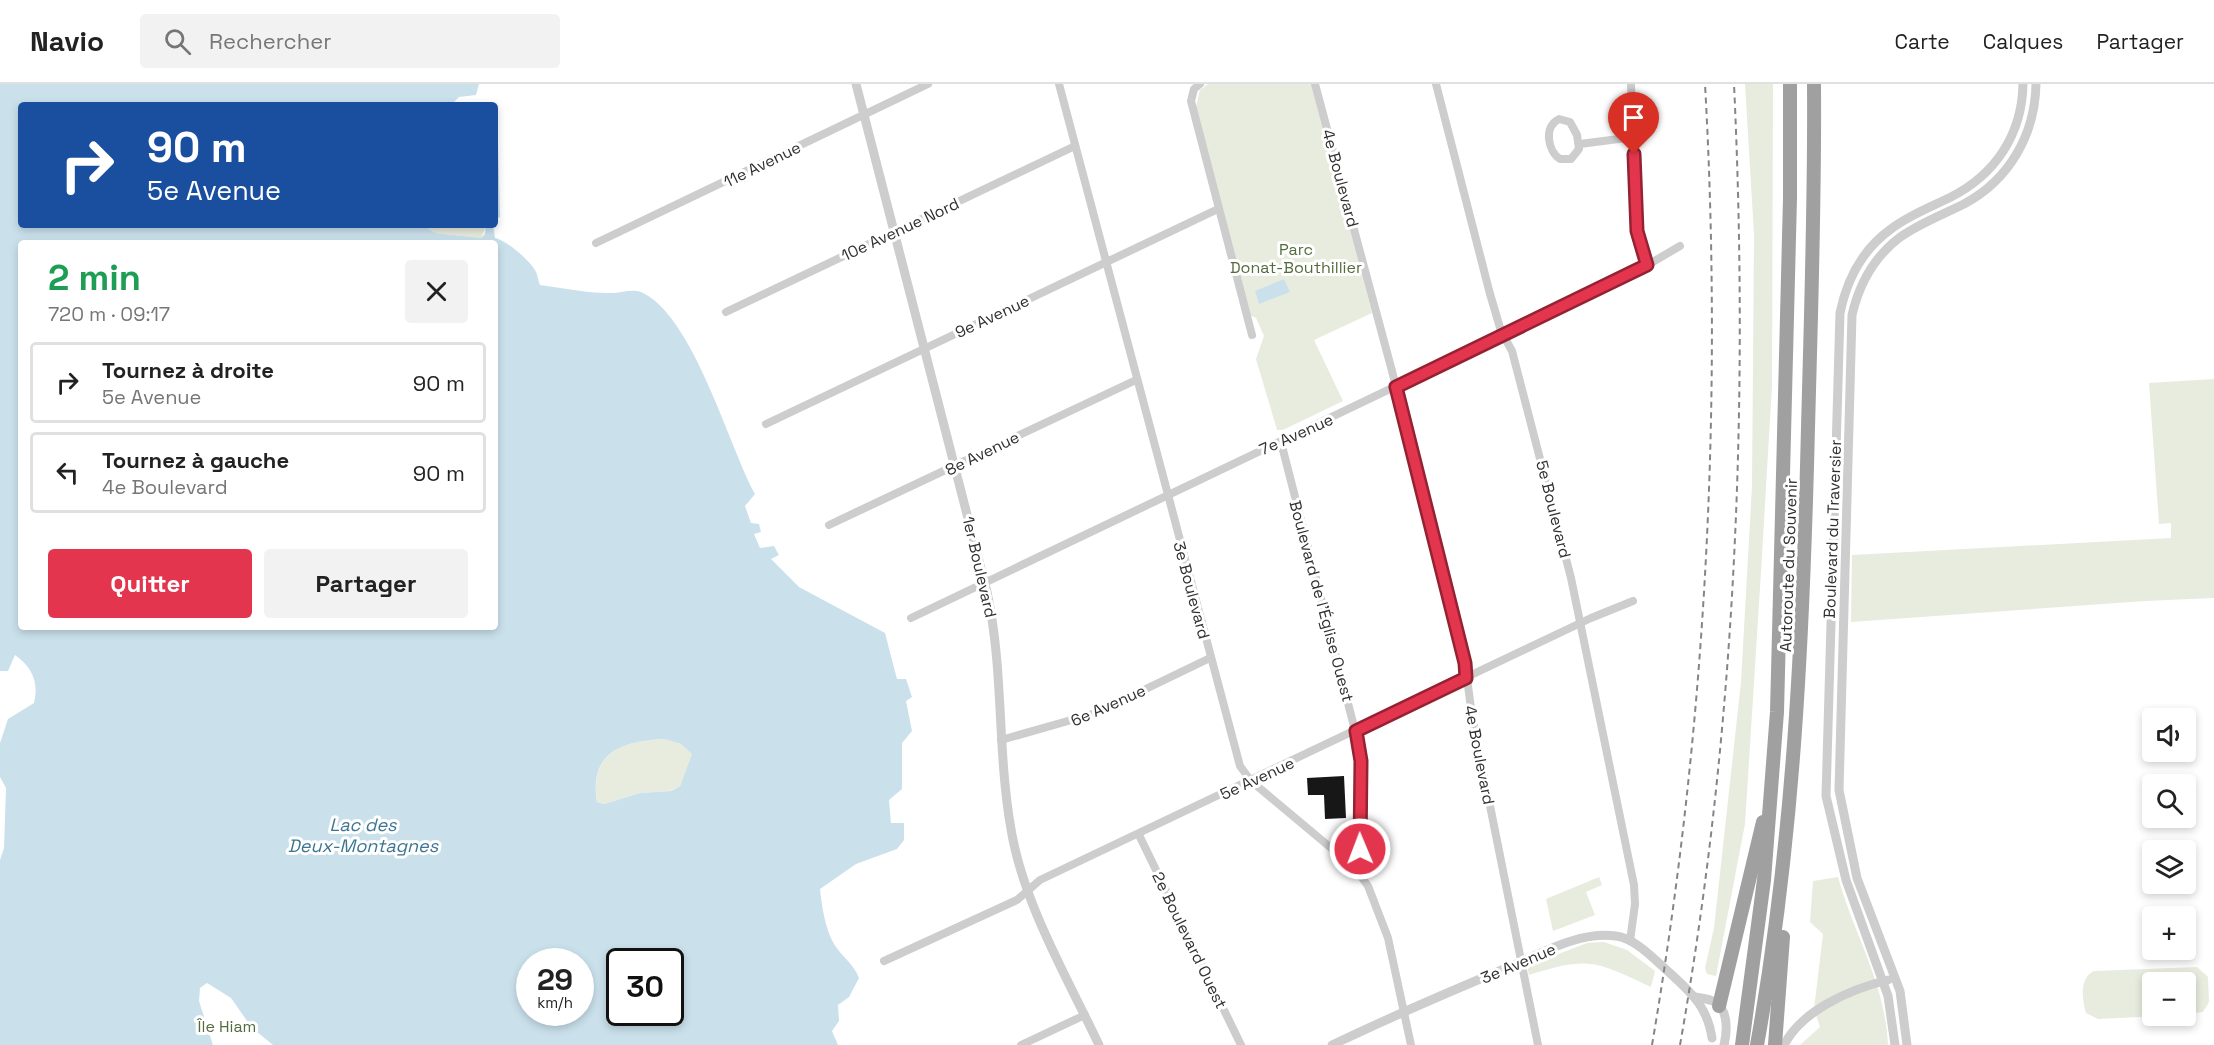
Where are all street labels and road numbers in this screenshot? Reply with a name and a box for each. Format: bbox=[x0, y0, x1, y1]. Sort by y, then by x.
street label: 4e Boulevard bbox=[1317, 127, 1364, 229]
street label: 11e Avenue bbox=[720, 137, 804, 192]
street label: 10e Avenue Nord bbox=[838, 193, 962, 266]
street label: 9e Avenue bbox=[952, 290, 1033, 343]
street label: 7e Avenue bbox=[1256, 409, 1337, 460]
street label: 8e Avenue bbox=[942, 427, 1023, 480]
street label: Boulevard du Traversier bbox=[1819, 439, 1846, 619]
street label: 5e Boulevard bbox=[1531, 458, 1576, 560]
street label: Autoroute du Souvenir bbox=[1775, 478, 1802, 652]
street label: Boulevard de l'Église Ouest bbox=[1285, 498, 1359, 704]
street label: 1er Boulevard bbox=[958, 514, 1001, 620]
street label: 3e Boulevard bbox=[1168, 539, 1215, 641]
street label: 6e Avenue bbox=[1068, 680, 1149, 731]
street label: 4e Boulevard bbox=[1460, 704, 1499, 806]
street label: 5e Avenue bbox=[1217, 752, 1298, 805]
street label: 2e Boulevard Ouest bbox=[1147, 868, 1232, 1012]
street label: 3e Avenue bbox=[1477, 938, 1559, 989]

